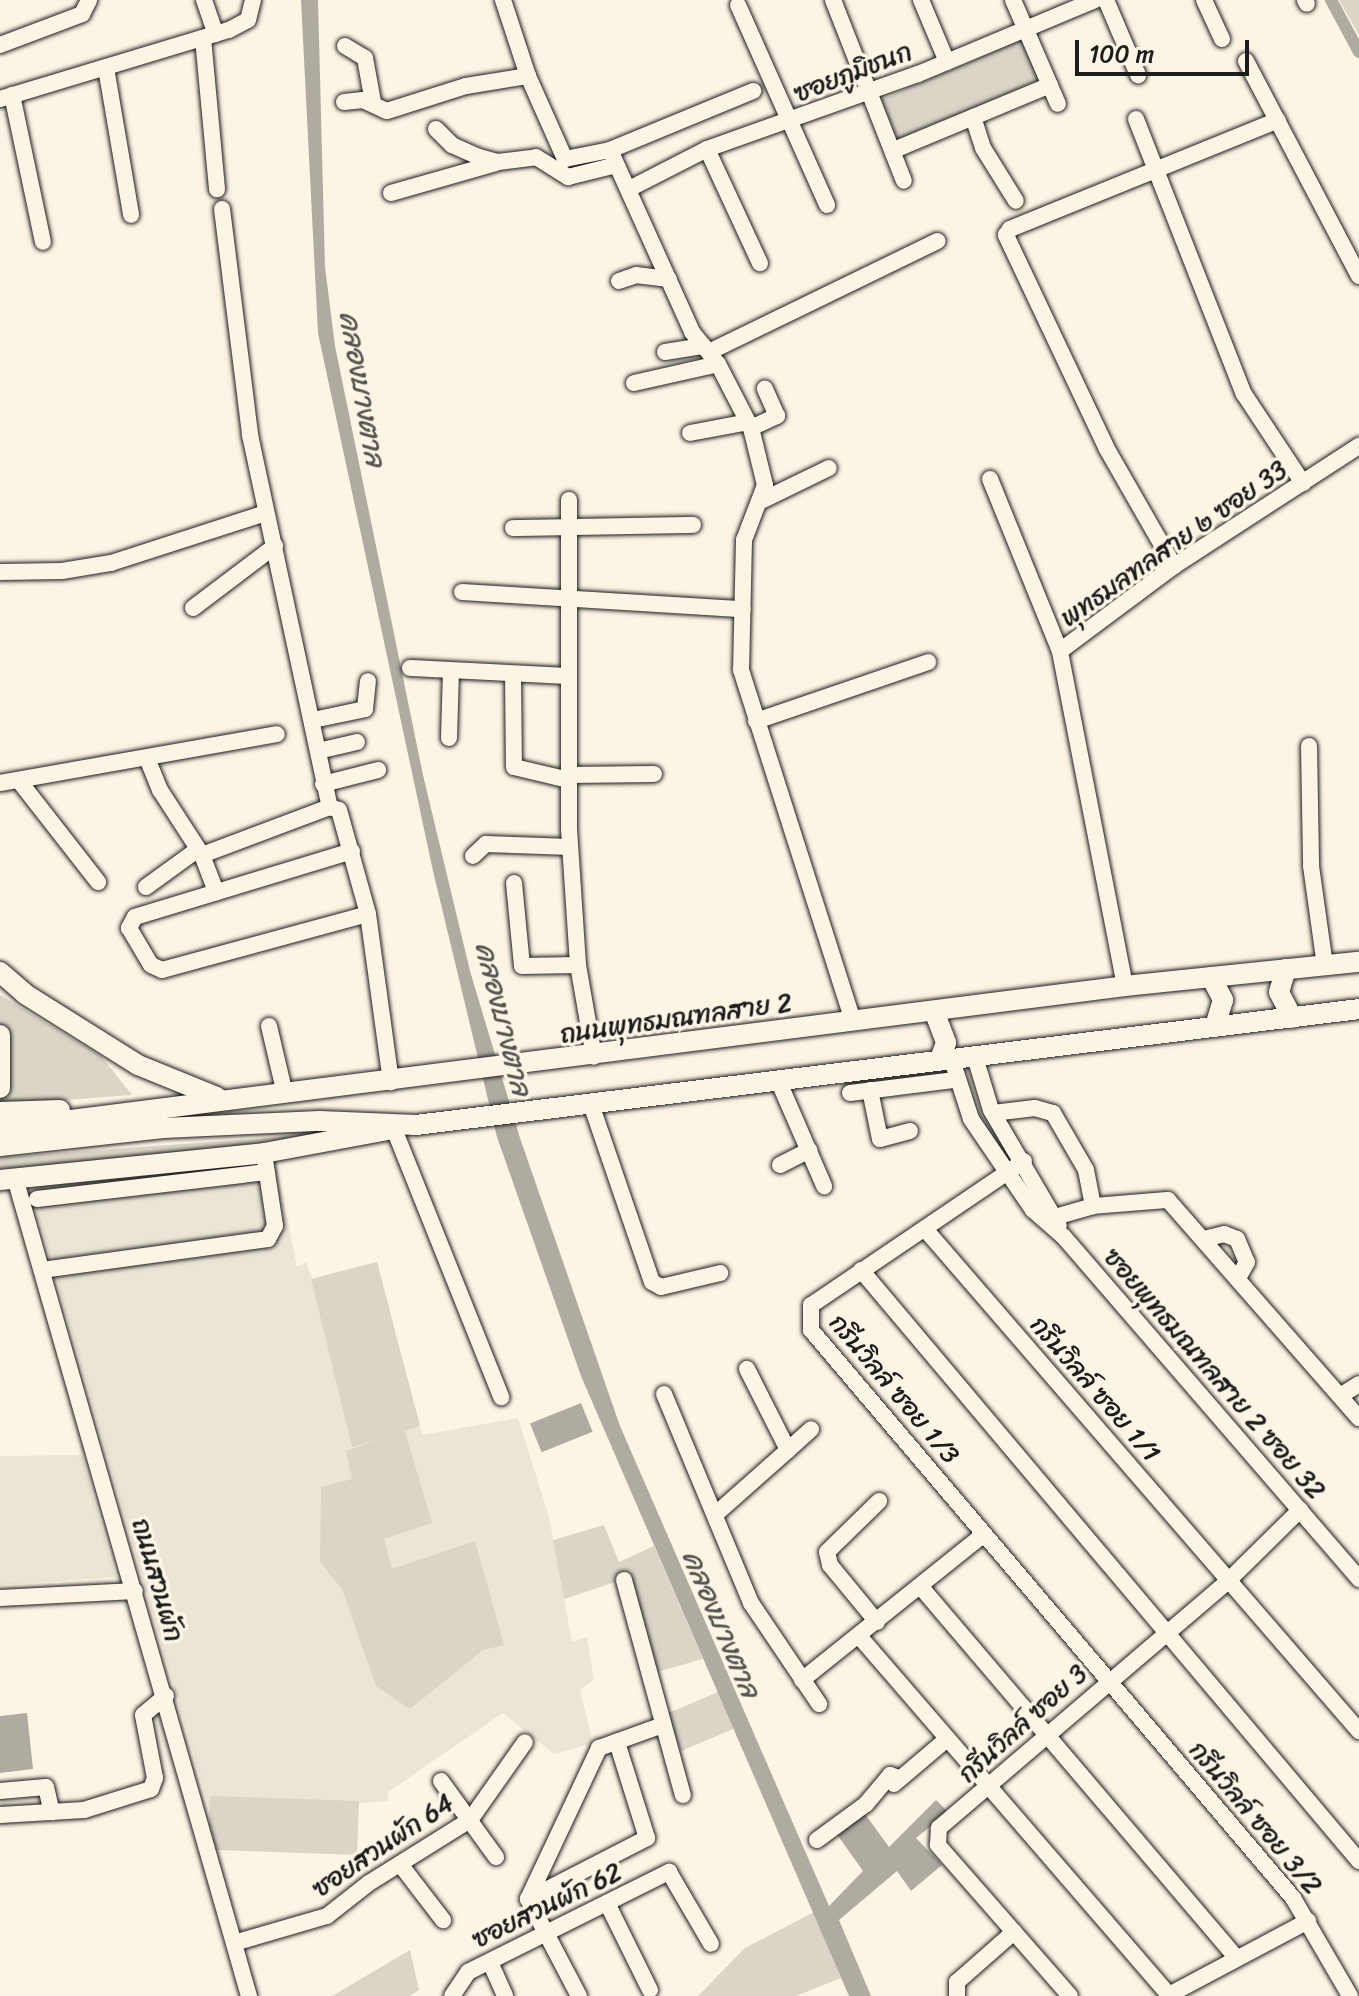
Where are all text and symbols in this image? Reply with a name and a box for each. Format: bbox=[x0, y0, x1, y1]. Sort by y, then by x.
scale bar bbox=[1079, 24, 1253, 74]
text: 100 m bbox=[1089, 33, 1154, 75]
street label: ซอยภูมิชนก bbox=[790, 36, 916, 110]
water label: คลองบางตาล bbox=[332, 309, 392, 469]
street label: พุทธมลฑลสาย ๒ ซอย 33 bbox=[1055, 454, 1293, 634]
water label: คลองบางตาล bbox=[468, 939, 538, 1099]
street label: ถนนพุทธมณฑลสาย 2 bbox=[558, 987, 794, 1051]
street label: ซอยพุทธมณฑลสาย 2 ซอย 32 bbox=[1097, 1242, 1331, 1506]
street label: กรีนวิลล์ ซอย 1/3 bbox=[822, 1308, 966, 1470]
street label: กรีนวิลล์ ซอย 1/1 bbox=[1023, 1310, 1167, 1468]
street label: ถนนสวนผัก bbox=[125, 1515, 189, 1645]
water label: คลองบางตาล bbox=[675, 1545, 767, 1703]
street label: กรีนวิลล์ ซอย 3 bbox=[952, 1658, 1094, 1790]
street label: กรีนวิลล์ ซอย 3/2 bbox=[1182, 1735, 1328, 1901]
street label: ซอยสวนผัก 64 bbox=[307, 1787, 459, 1905]
street label: ซอยสวนผัก 62 bbox=[467, 1856, 627, 1956]

